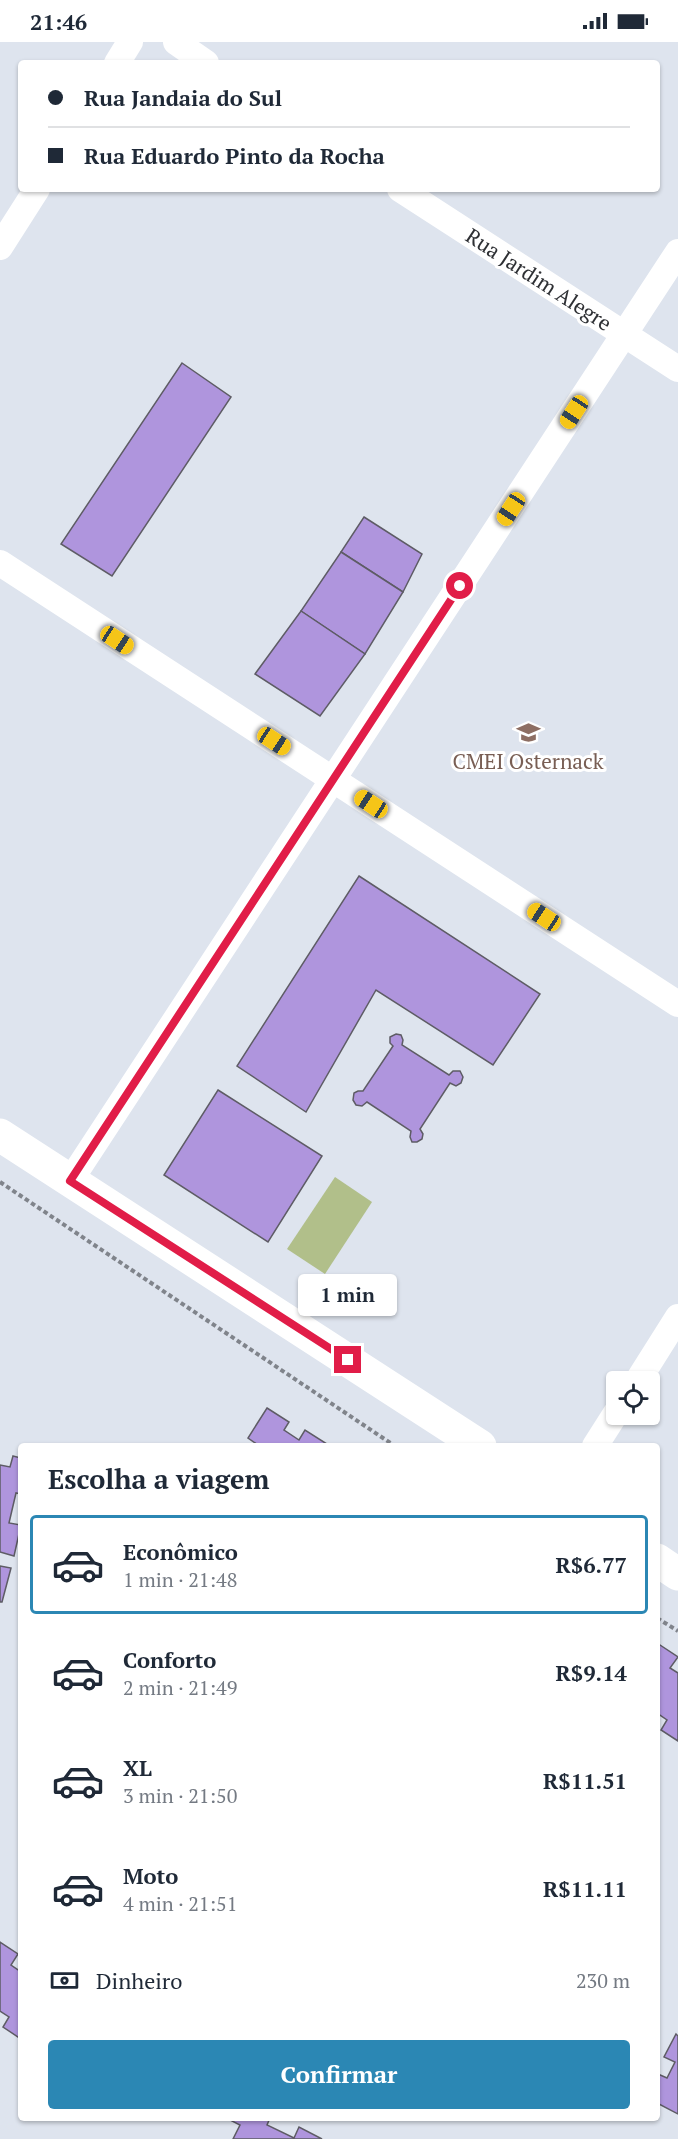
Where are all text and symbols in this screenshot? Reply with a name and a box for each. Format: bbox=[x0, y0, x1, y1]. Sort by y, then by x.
text: 21:46 bbox=[30, 7, 87, 36]
text: Rua Jandaia do Sul bbox=[84, 83, 282, 112]
text: Rua Eduardo Pinto da Rocha bbox=[84, 141, 385, 170]
street label: Rua Jardim Alegre bbox=[461, 221, 617, 337]
car bbox=[557, 392, 591, 432]
car bbox=[494, 489, 528, 529]
route start bbox=[446, 572, 473, 599]
car bbox=[97, 623, 137, 657]
school or university icon: CMEI Osternack bbox=[515, 720, 541, 746]
car bbox=[254, 724, 294, 758]
place label: CMEI Osternack bbox=[452, 747, 604, 775]
car bbox=[351, 787, 391, 821]
car bbox=[524, 900, 564, 934]
callout: 1 min bbox=[298, 1273, 398, 1315]
text: 1 min bbox=[320, 1281, 375, 1308]
route end bbox=[334, 1346, 361, 1373]
map controls bbox=[606, 1371, 660, 1425]
button: locate bbox=[606, 1371, 660, 1425]
text: Escolha a viagem bbox=[48, 1461, 269, 1497]
text: Econômico bbox=[123, 1537, 238, 1566]
icon: car bbox=[51, 1538, 105, 1592]
text: R$6.77 bbox=[555, 1550, 627, 1579]
text: 1 min · 21:48 bbox=[123, 1566, 237, 1593]
text: Conforto bbox=[123, 1645, 216, 1674]
icon: car bbox=[51, 1646, 105, 1700]
text: R$9.14 bbox=[555, 1658, 627, 1687]
text: 2 min · 21:49 bbox=[123, 1674, 237, 1701]
text: XL bbox=[123, 1753, 152, 1782]
icon: car bbox=[51, 1754, 105, 1808]
text: R$11.51 bbox=[543, 1766, 627, 1795]
text: 3 min · 21:50 bbox=[123, 1782, 237, 1809]
text: Moto bbox=[123, 1861, 178, 1890]
icon: car bbox=[51, 1862, 105, 1916]
text: R$11.11 bbox=[543, 1874, 627, 1903]
text: 4 min · 21:51 bbox=[123, 1890, 237, 1917]
icon: cash bbox=[48, 1964, 81, 1997]
text: Dinheiro bbox=[96, 1966, 182, 1995]
text: 230 m bbox=[576, 1967, 630, 1994]
button: Confirmar bbox=[48, 2040, 630, 2109]

